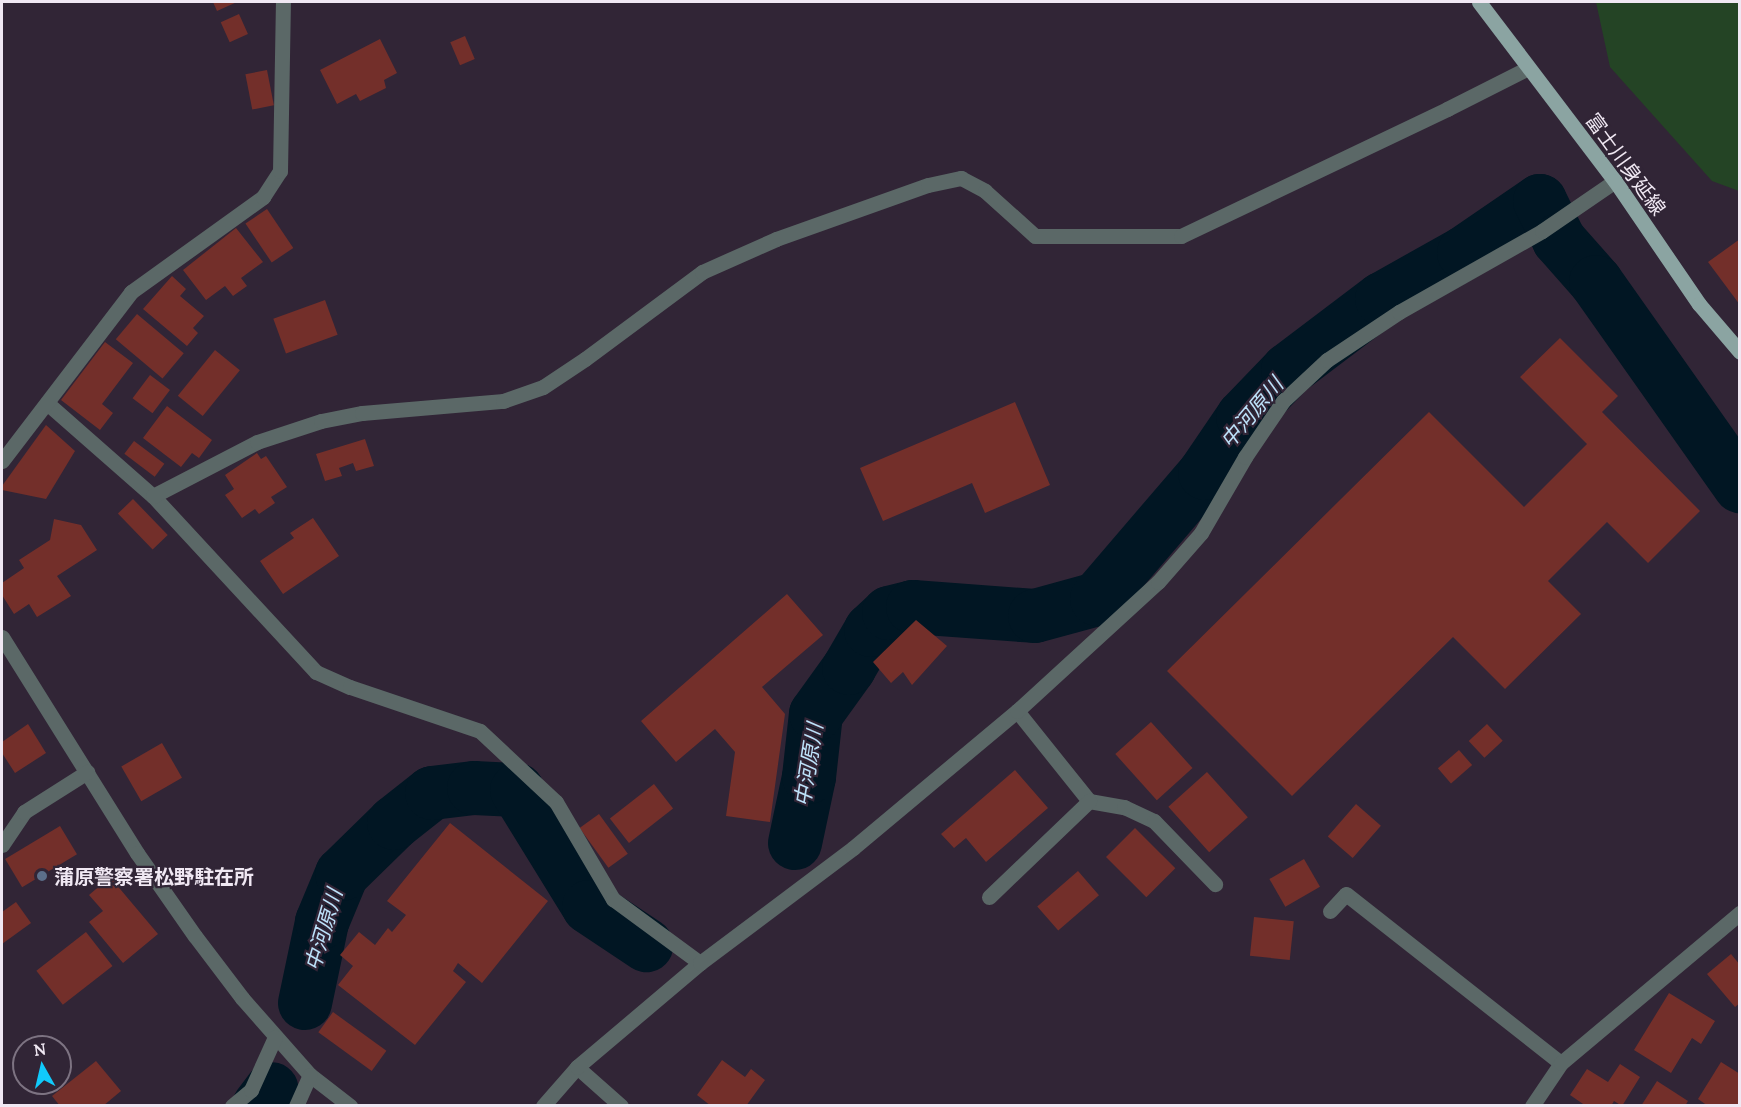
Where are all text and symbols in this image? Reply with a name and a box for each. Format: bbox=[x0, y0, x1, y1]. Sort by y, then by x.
street label: 富士川身延線 bbox=[1581, 108, 1671, 220]
water label: 中河原川 bbox=[1215, 373, 1289, 453]
water label: 中河原川 bbox=[790, 722, 828, 808]
place label: 蒲原警察署松野駐在所 bbox=[54, 864, 254, 888]
marker: 蒲原警察署松野駐在所 bbox=[35, 869, 49, 883]
water label: 中河原川 bbox=[300, 886, 348, 974]
north arrow bbox=[12, 1035, 72, 1095]
text: N bbox=[32, 1038, 47, 1060]

